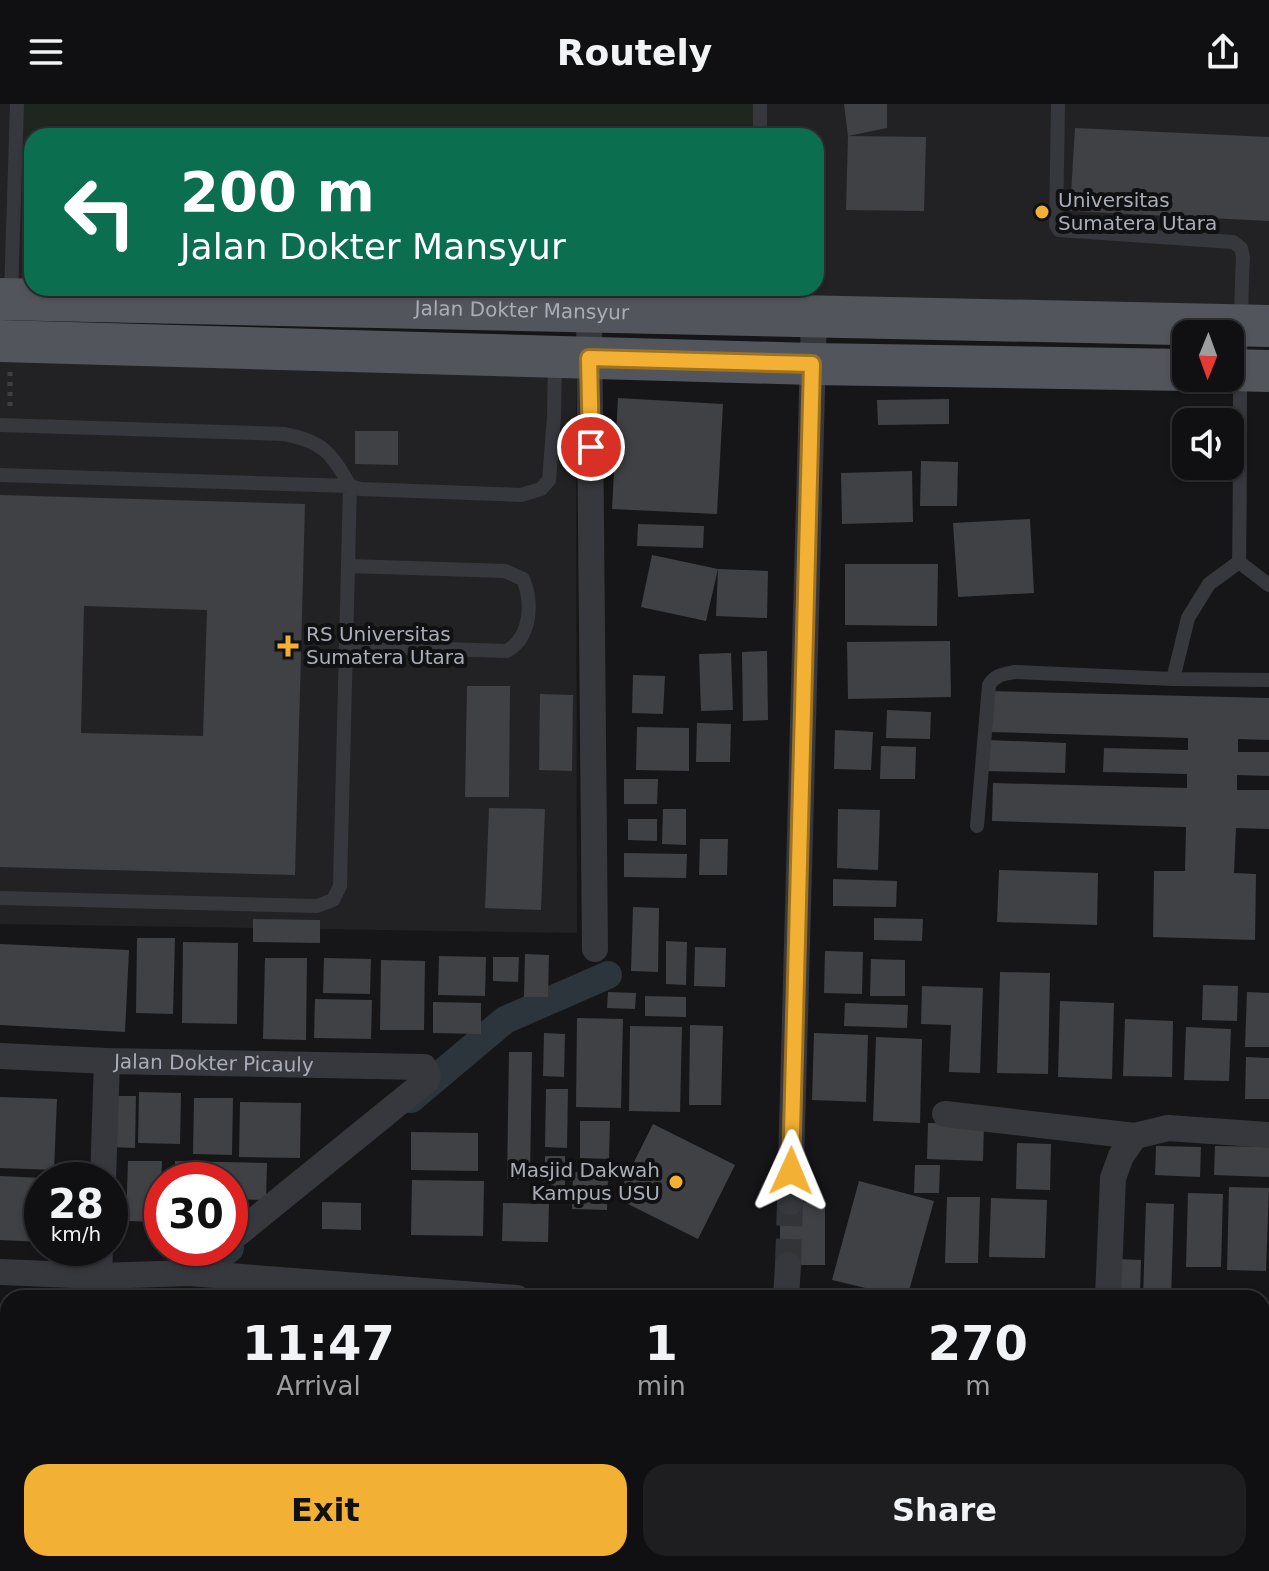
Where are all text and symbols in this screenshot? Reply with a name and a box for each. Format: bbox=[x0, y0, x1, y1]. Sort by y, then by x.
icon: menu bbox=[24, 30, 68, 74]
icon: share bbox=[1201, 30, 1245, 74]
text: Routely bbox=[557, 32, 712, 73]
text: 200 m bbox=[180, 159, 375, 224]
icon: left bbox=[48, 160, 152, 264]
place label: Universitas Sumatera Utara bbox=[1058, 188, 1217, 235]
marker: Universitas Sumatera Utara bbox=[1033, 203, 1051, 221]
text: Jalan Dokter Mansyur bbox=[180, 226, 566, 267]
street label: Jalan Dokter Mansyur bbox=[412, 296, 630, 324]
north arrow bbox=[1172, 320, 1244, 392]
map controls bbox=[1172, 320, 1244, 480]
button: sound bbox=[1172, 408, 1244, 480]
pin bbox=[557, 413, 625, 481]
icon: arrive bbox=[569, 425, 613, 469]
place label: RS Universitas Sumatera Utara bbox=[306, 622, 465, 669]
marker: RS Universitas Sumatera Utara bbox=[277, 635, 299, 657]
street label: Jalan Dokter Picauly bbox=[112, 1049, 314, 1077]
position arrow bbox=[749, 1129, 833, 1213]
place label: Masjid Dakwah Kampus USU bbox=[509, 1158, 660, 1205]
speed limit sign: 30 bbox=[144, 1162, 248, 1266]
marker: Masjid Dakwah Kampus USU bbox=[667, 1173, 685, 1191]
text: 28 bbox=[48, 1181, 104, 1227]
text: km/h bbox=[51, 1222, 101, 1246]
text: 11:47 bbox=[242, 1315, 395, 1371]
text: 1 bbox=[645, 1315, 678, 1371]
text: 270 bbox=[928, 1315, 1028, 1371]
text: Arrival bbox=[276, 1371, 361, 1401]
text: min bbox=[637, 1371, 686, 1401]
text: m bbox=[965, 1371, 991, 1401]
button: Exit bbox=[24, 1464, 627, 1556]
button: Share bbox=[643, 1464, 1246, 1556]

